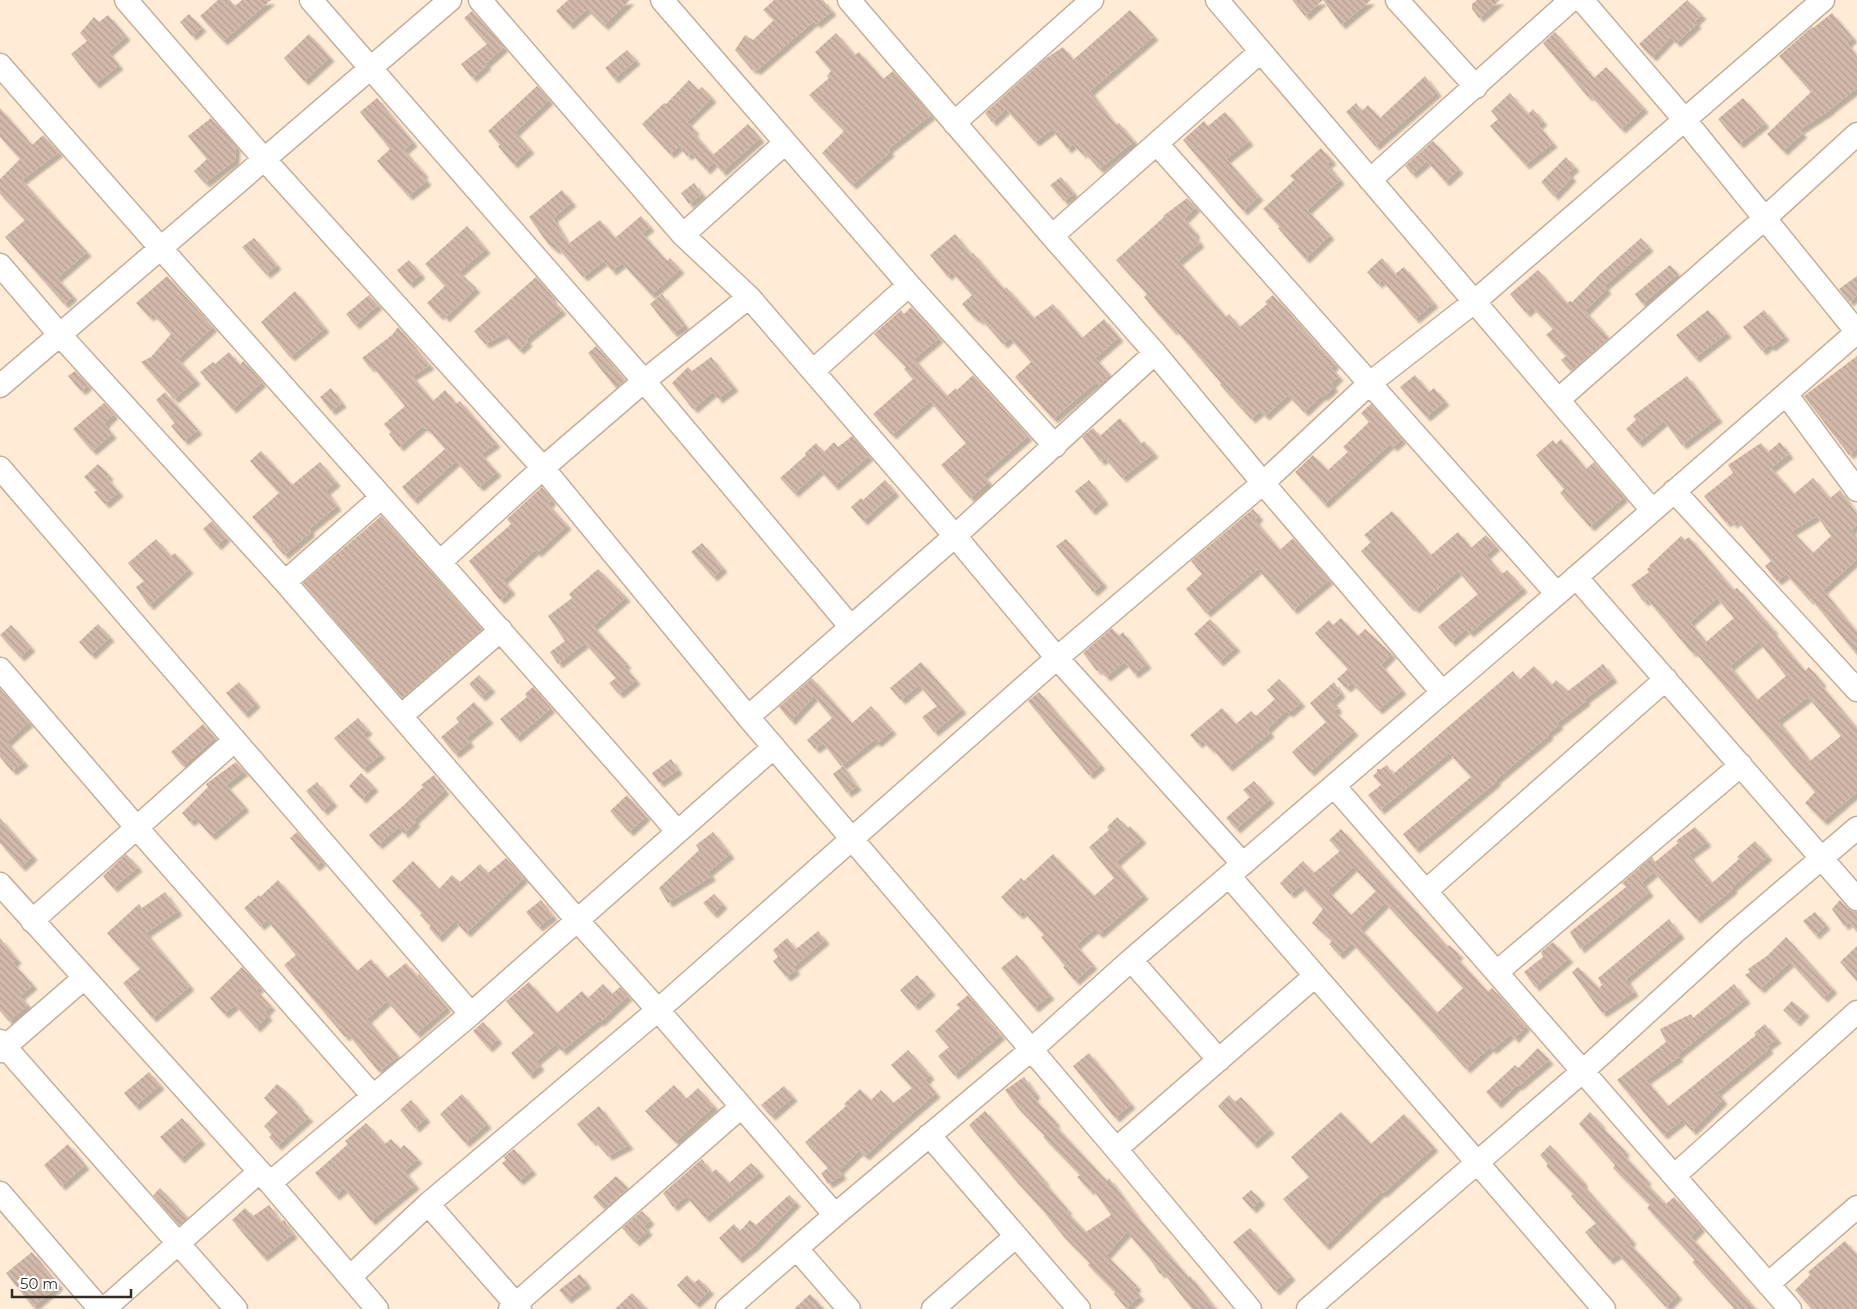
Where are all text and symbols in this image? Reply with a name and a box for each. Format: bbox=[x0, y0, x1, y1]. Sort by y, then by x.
scale bar bbox=[12, 1266, 131, 1298]
text: 50 m bbox=[20, 1274, 58, 1293]

